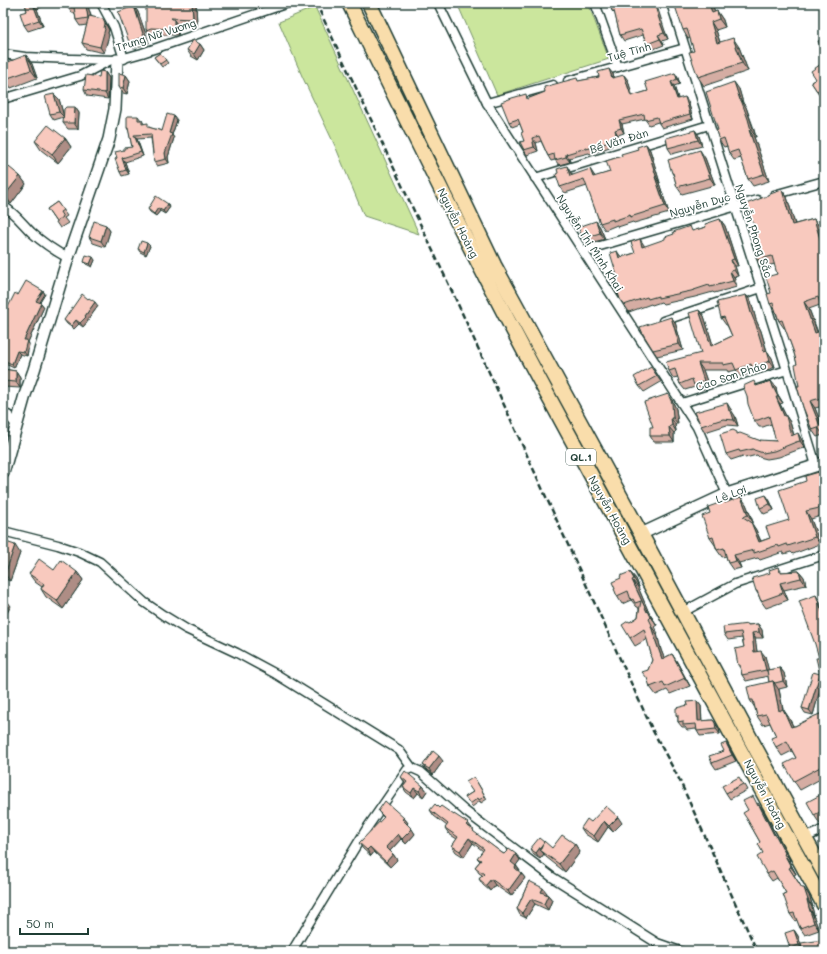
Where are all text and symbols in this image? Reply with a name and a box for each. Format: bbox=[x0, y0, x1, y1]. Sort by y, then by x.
street label: Trưng Nữ Vương bbox=[114, 15, 198, 55]
street label: Tuệ Tĩnh bbox=[605, 38, 652, 65]
street label: Bế Văn Đàn bbox=[588, 124, 650, 157]
street label: Nguyễn Phong Sắc bbox=[732, 182, 777, 280]
street label: Nguyễn Hoàng bbox=[434, 185, 482, 260]
street label: Nguyễn Dục bbox=[668, 189, 732, 220]
street label: Nguyễn Thị Minh Khai bbox=[553, 191, 627, 294]
street label: Cao Sơn Pháo bbox=[694, 357, 769, 394]
road number: QL.1 bbox=[566, 449, 596, 465]
street label: Nguyễn Hoàng bbox=[585, 473, 636, 547]
street label: Lê Lợi bbox=[713, 481, 748, 506]
street label: Nguyễn Hoàng bbox=[741, 757, 790, 831]
scale bar bbox=[20, 910, 88, 936]
text: 50 m bbox=[26, 915, 54, 931]

